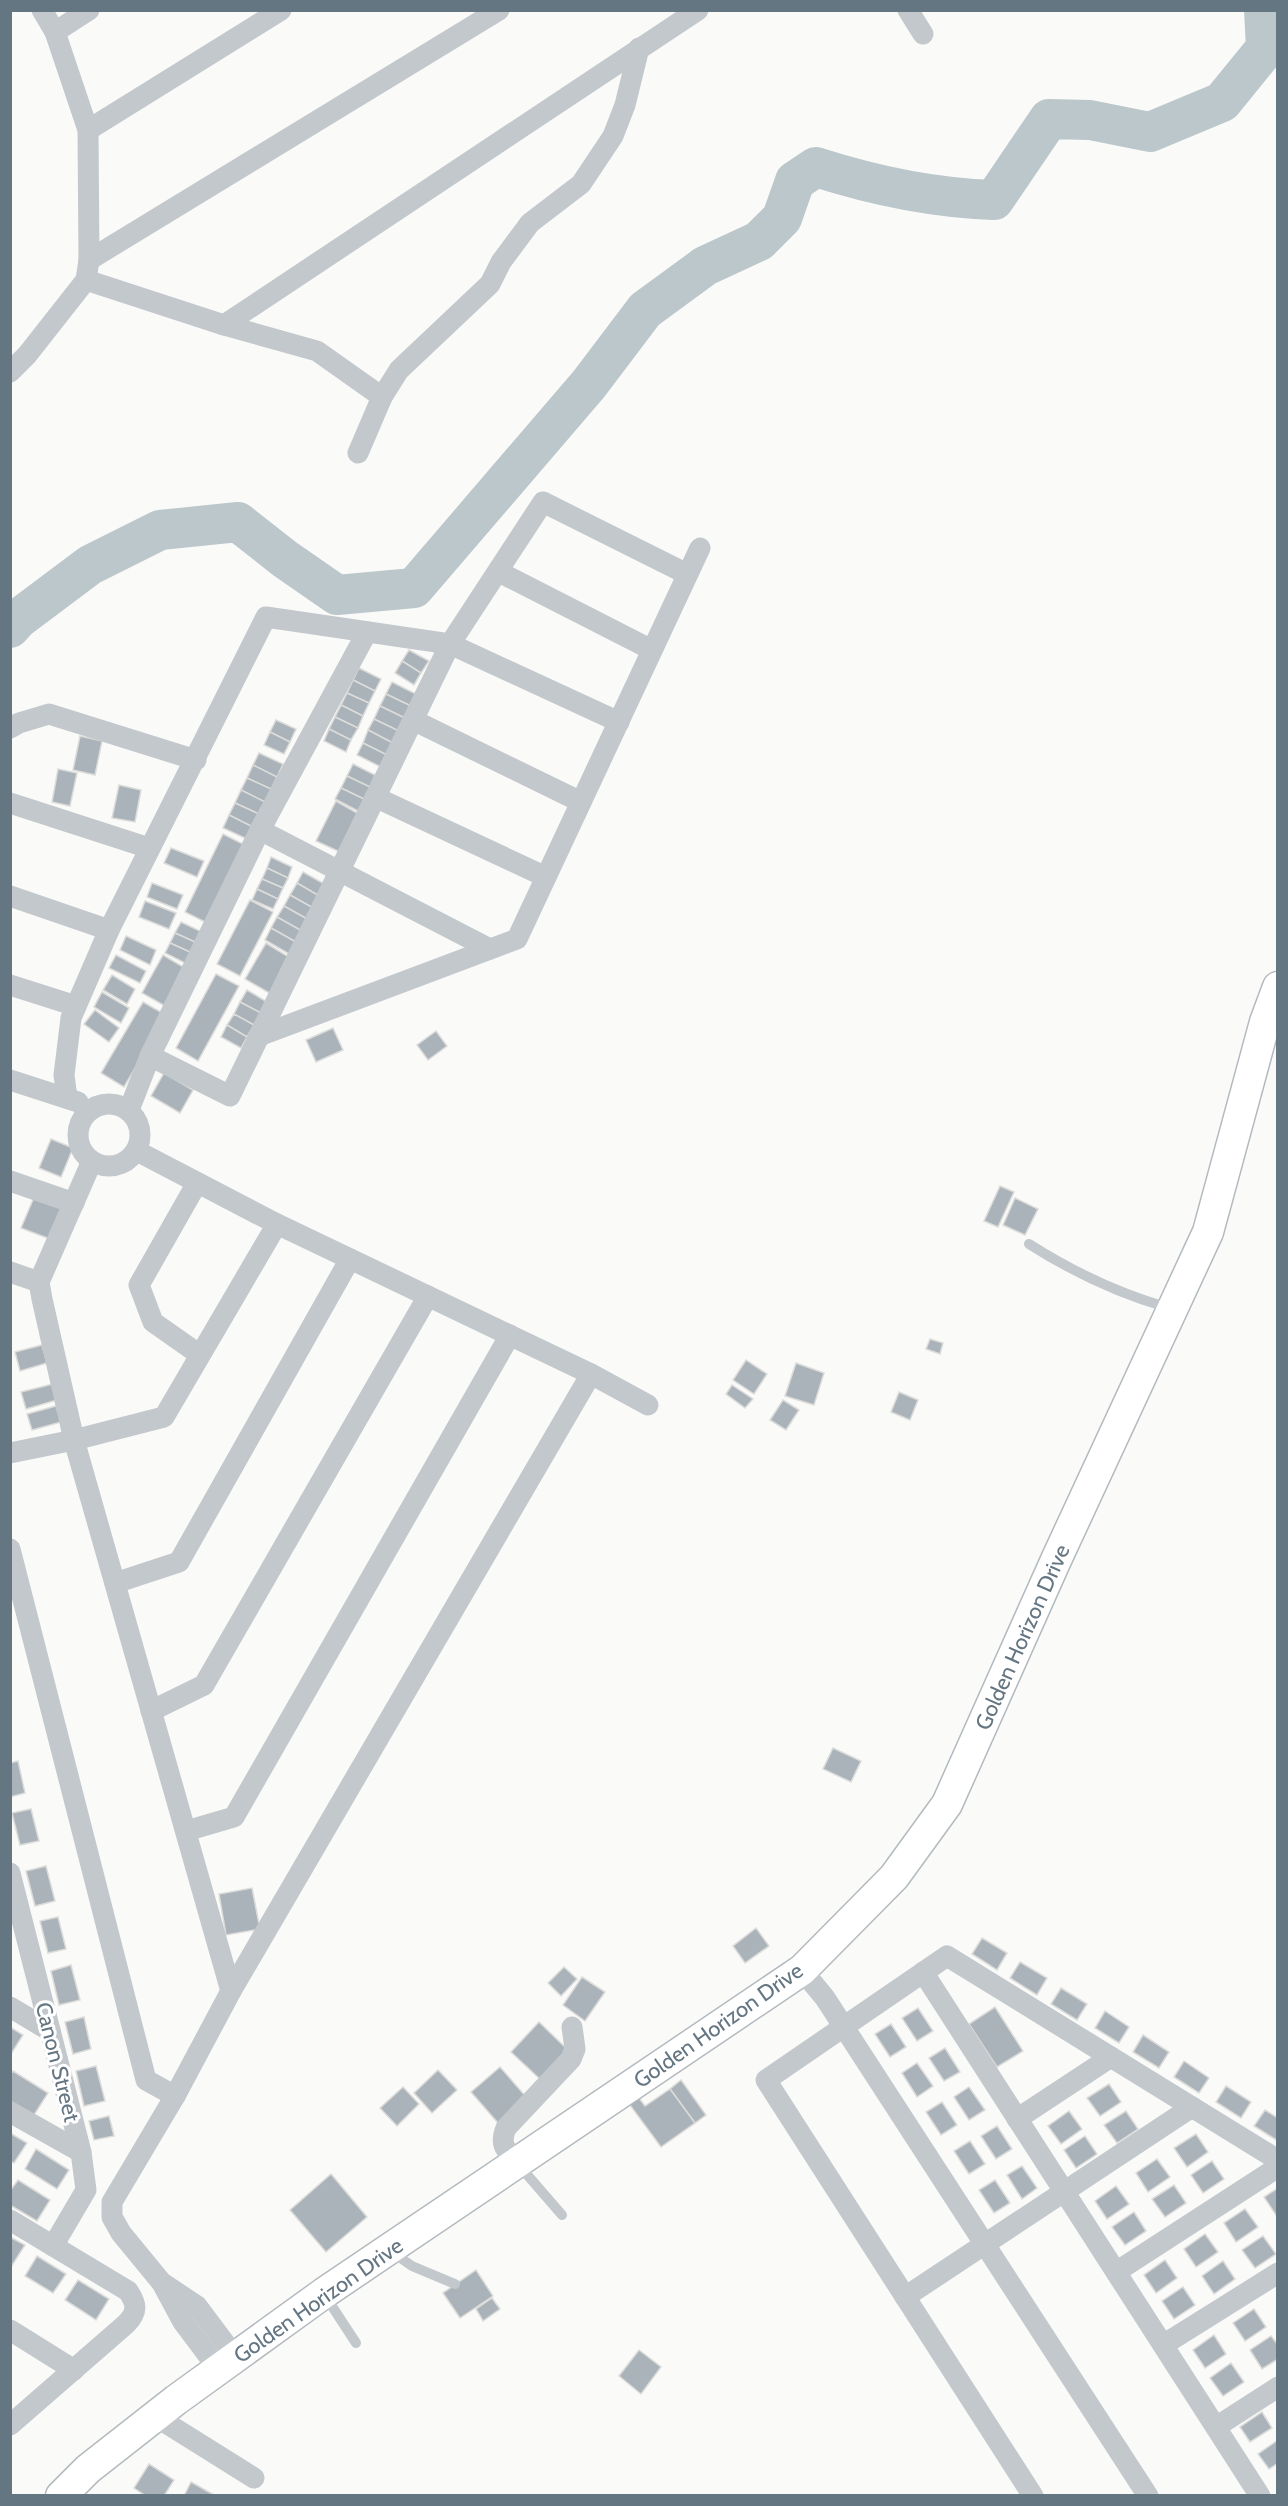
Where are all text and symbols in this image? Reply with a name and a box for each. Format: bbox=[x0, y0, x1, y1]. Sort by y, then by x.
street label: Golden Horizon Drive bbox=[969, 1540, 1076, 1734]
street label: Golden Horizon Drive bbox=[628, 1957, 808, 2094]
street label: Canon Street bbox=[30, 2000, 86, 2125]
street label: Golden Horizon Drive bbox=[228, 2232, 408, 2369]

